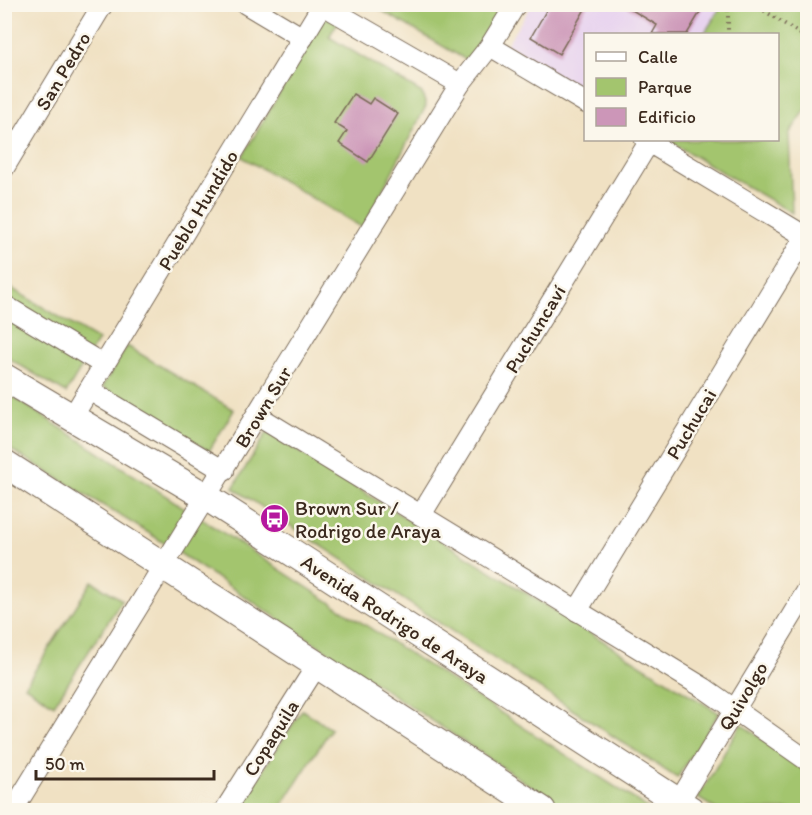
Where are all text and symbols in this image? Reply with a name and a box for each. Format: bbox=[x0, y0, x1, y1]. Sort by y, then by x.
street label: San Pedro bbox=[30, 27, 96, 115]
legend bbox=[584, 33, 779, 141]
text: Calle bbox=[638, 46, 678, 68]
text: Parque bbox=[638, 76, 692, 98]
text: Edificio bbox=[638, 106, 696, 128]
street label: Pueblo Hundido bbox=[153, 146, 243, 274]
street label: Puchuncaví bbox=[499, 281, 571, 377]
street label: Brown Sur bbox=[229, 362, 297, 452]
street label: Puchucai bbox=[661, 384, 721, 464]
place label: Brown Sur / Rodrigo de Araya bbox=[295, 496, 441, 543]
bus stop icon: Brown Sur / Rodrigo de Araya bbox=[258, 503, 290, 535]
street label: Avenida Rodrigo de Araya bbox=[297, 549, 494, 689]
street label: Quivolgo bbox=[713, 657, 773, 735]
street label: Copaquila bbox=[238, 695, 304, 781]
scale bar bbox=[36, 743, 214, 781]
text: 50 m bbox=[45, 753, 85, 775]

